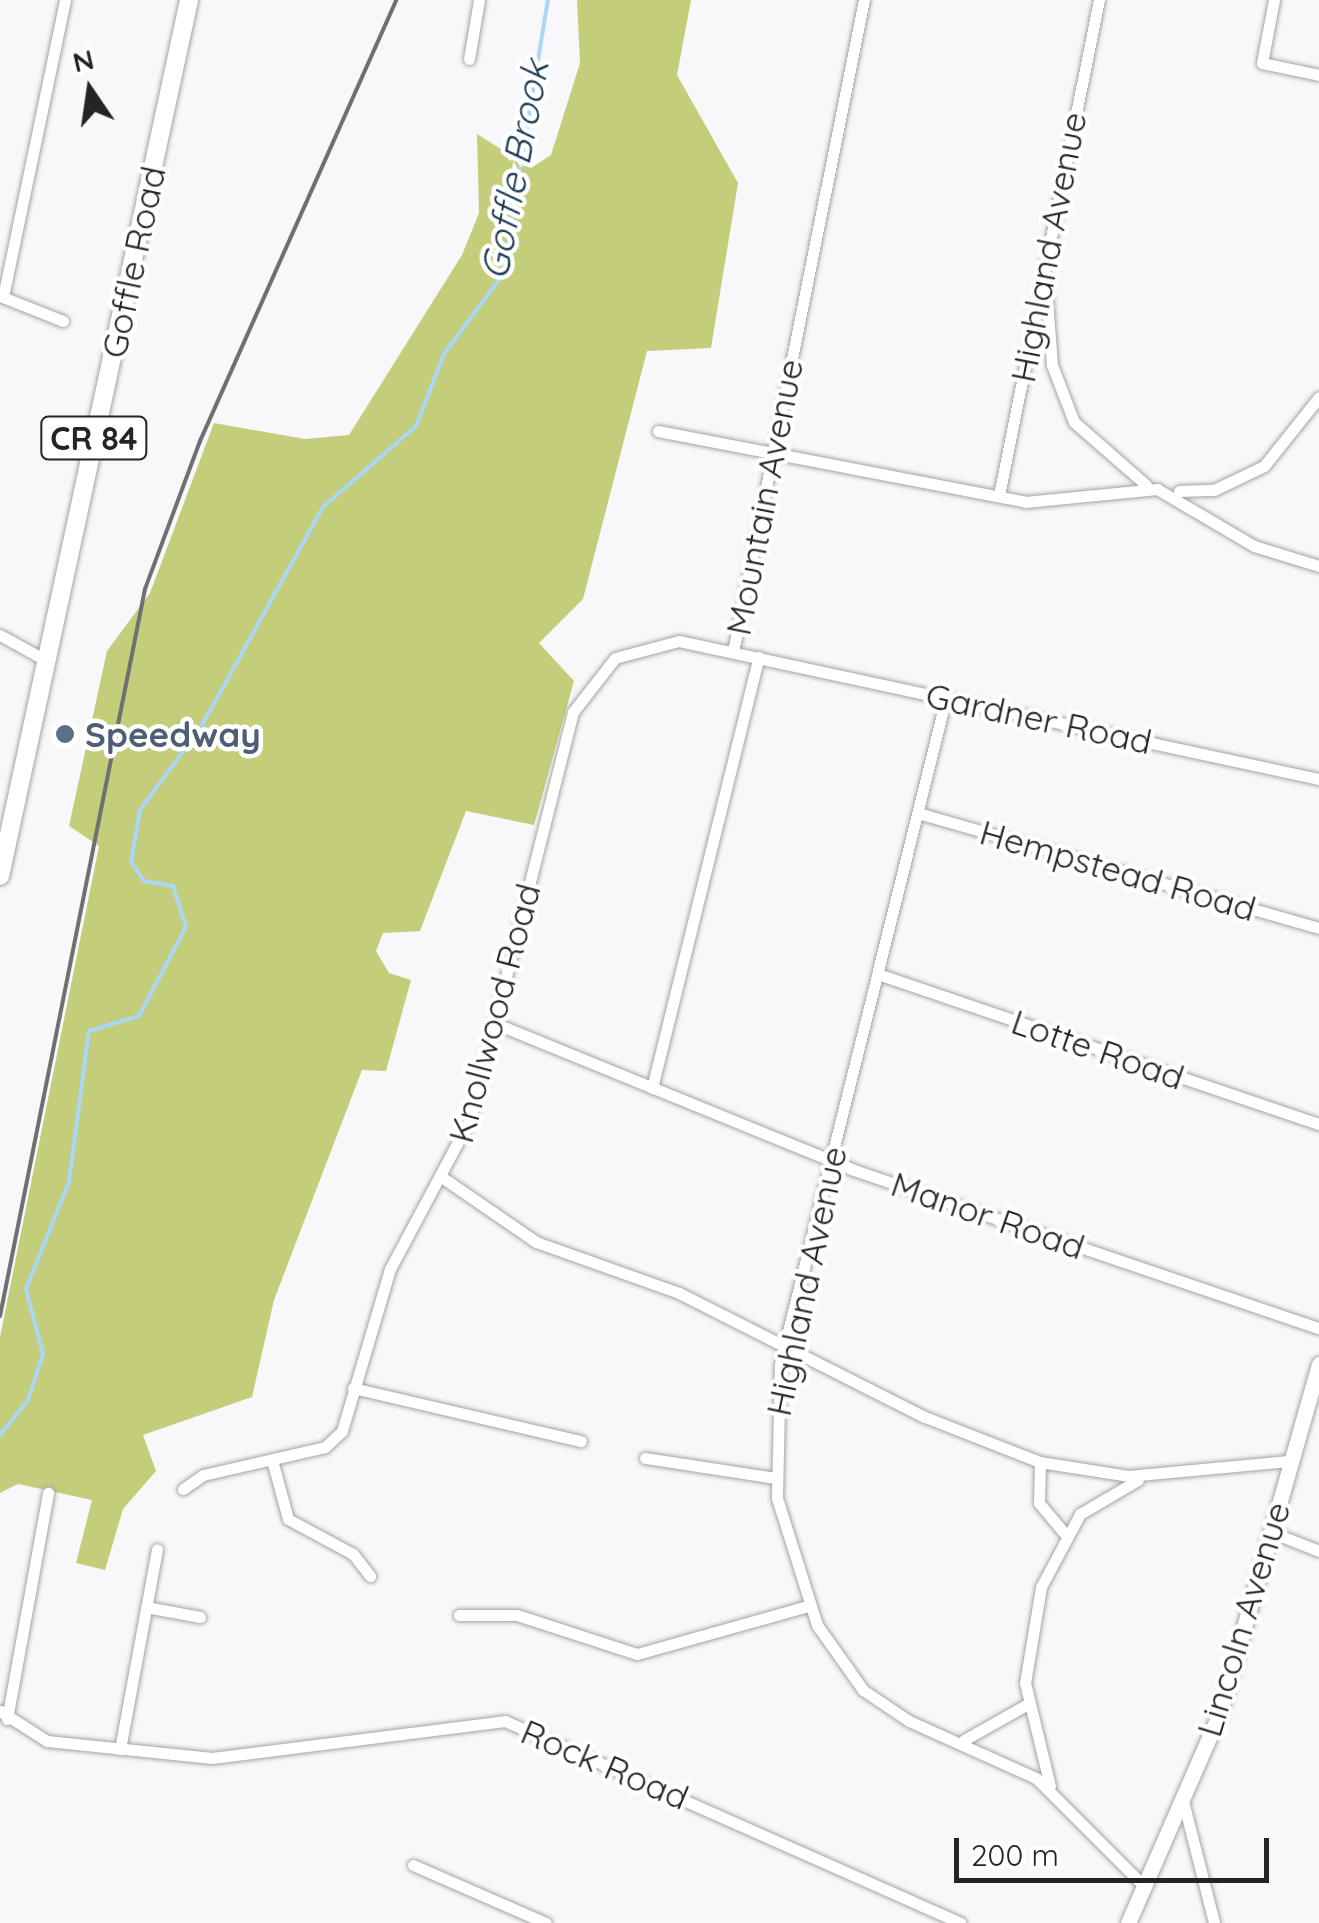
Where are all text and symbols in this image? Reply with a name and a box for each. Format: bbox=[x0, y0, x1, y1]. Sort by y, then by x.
north arrow bbox=[40, 40, 140, 140]
text: N bbox=[69, 41, 97, 80]
water label: Goffle Brook bbox=[471, 57, 559, 283]
street label: Highland Avenue bbox=[1001, 108, 1095, 386]
street label: Goffle Road bbox=[92, 162, 174, 362]
street label: Mountain Avenue bbox=[717, 355, 811, 639]
road number: CR 84 bbox=[39, 411, 149, 465]
street label: Gardner Road bbox=[922, 674, 1156, 762]
place label: Speedway bbox=[85, 713, 261, 755]
marker: Speedway bbox=[54, 723, 76, 745]
street label: Hempstead Road bbox=[975, 811, 1261, 929]
street label: Knollwood Road bbox=[439, 879, 549, 1147]
street label: Lotte Road bbox=[1006, 1000, 1190, 1098]
street label: Highland Avenue bbox=[757, 1142, 855, 1420]
street label: Manor Road bbox=[886, 1162, 1090, 1268]
street label: Lincoln Avenue bbox=[1187, 1497, 1299, 1741]
street label: Rock Road bbox=[515, 1710, 695, 1818]
scale bar bbox=[959, 1818, 1274, 1880]
text: 200 m bbox=[971, 1836, 1059, 1874]

